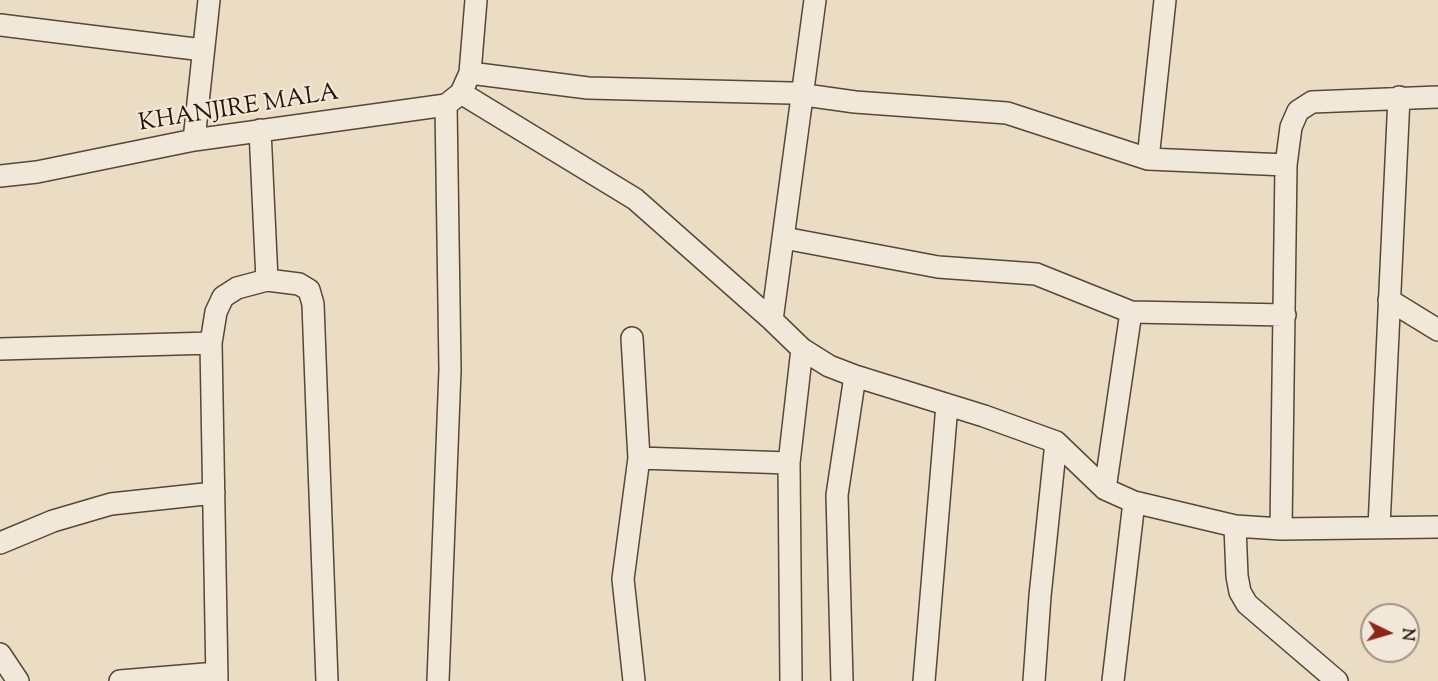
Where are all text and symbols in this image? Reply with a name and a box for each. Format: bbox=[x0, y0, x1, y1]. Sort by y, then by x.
street label: KHANJIRE MALA bbox=[137, 80, 341, 140]
north arrow bbox=[1360, 603, 1420, 663]
text: N bbox=[1394, 627, 1418, 642]

